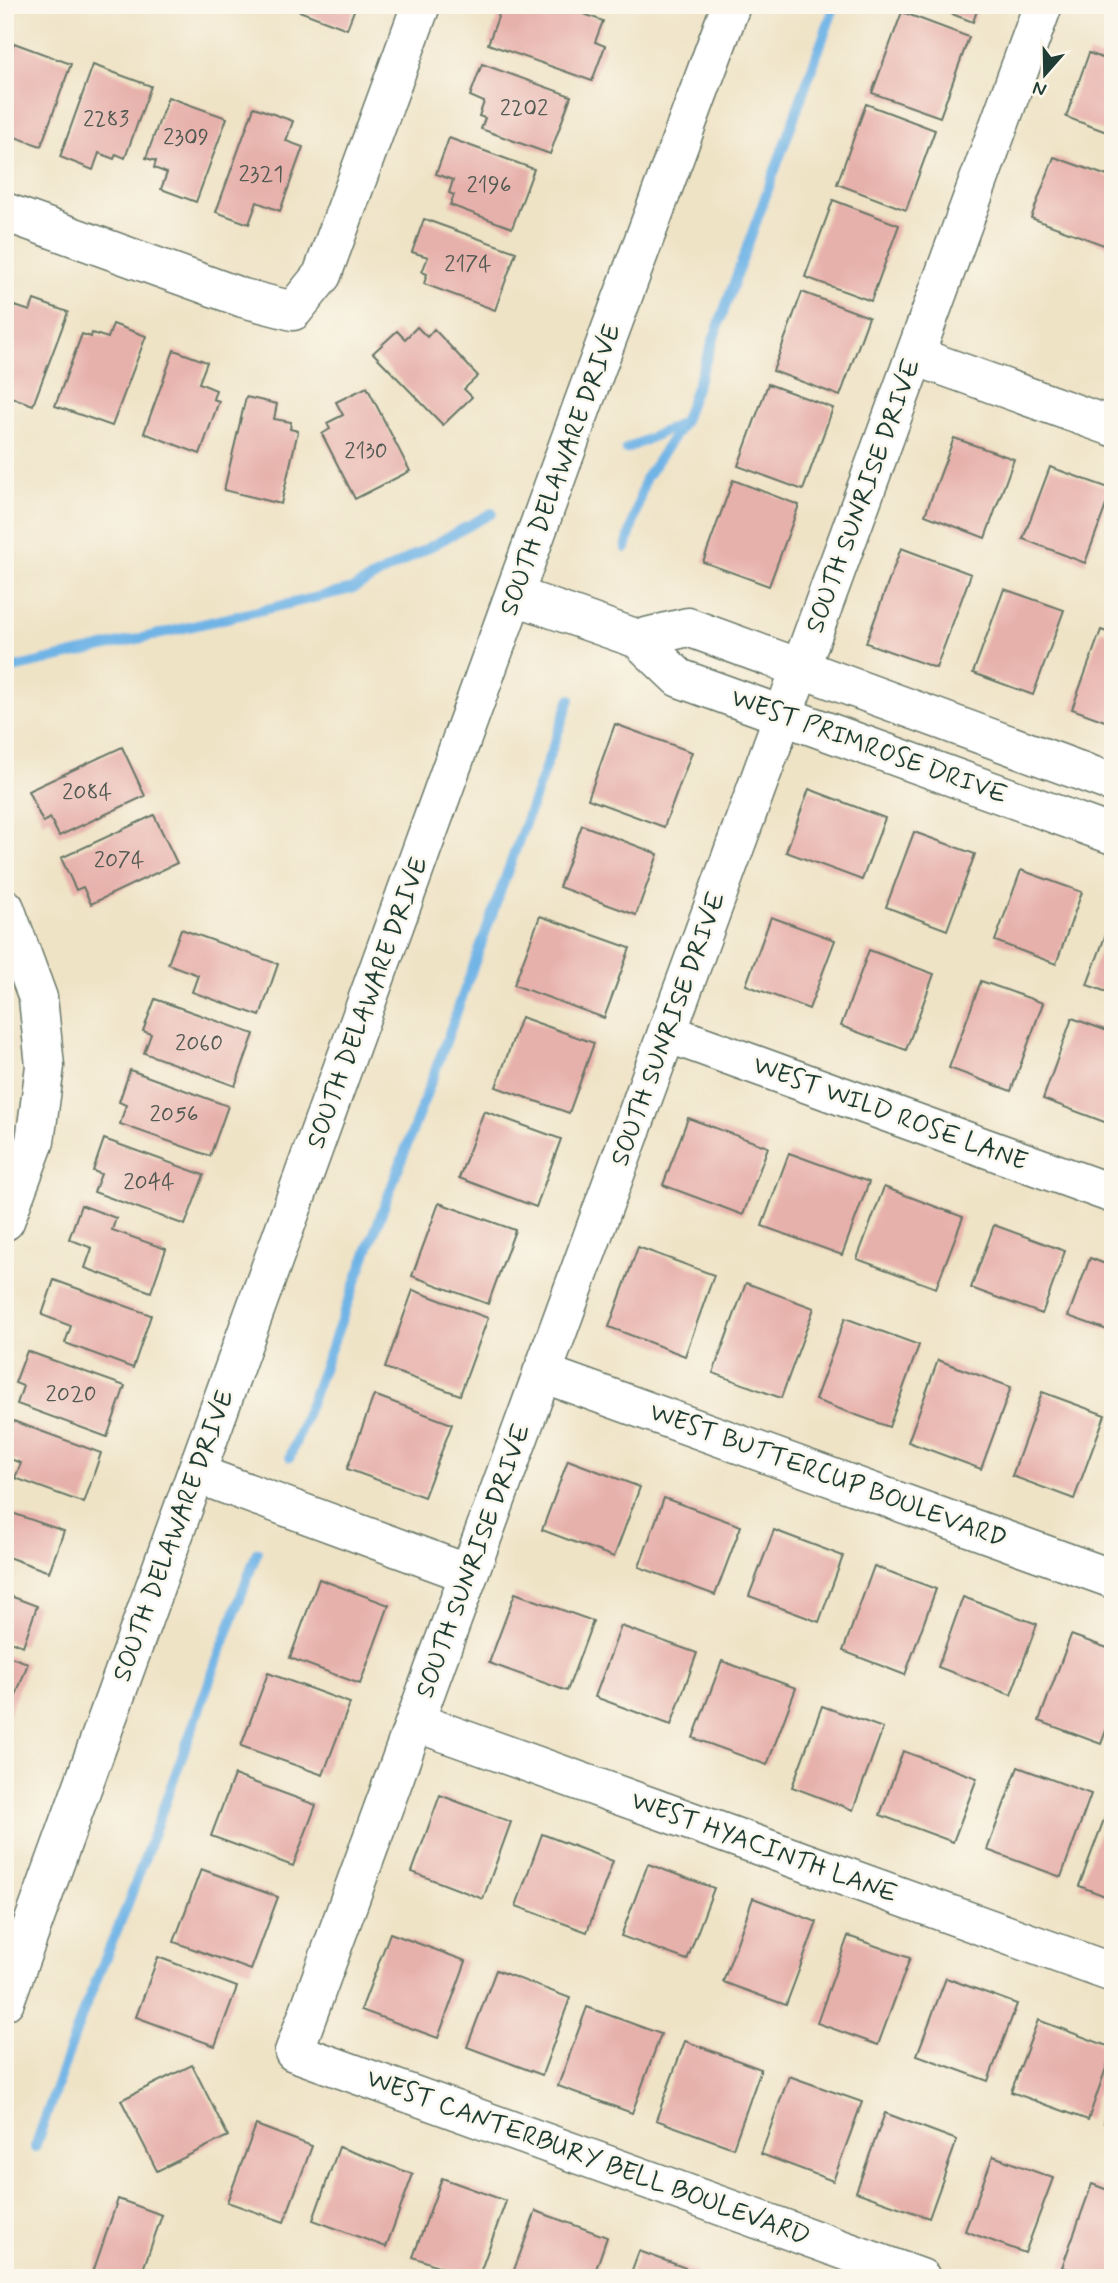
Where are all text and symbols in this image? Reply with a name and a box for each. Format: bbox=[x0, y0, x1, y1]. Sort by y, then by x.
north arrow bbox=[1010, 38, 1080, 108]
text: N bbox=[1029, 75, 1050, 102]
house number: 2202 bbox=[500, 94, 548, 124]
house number: 2283 bbox=[83, 105, 129, 135]
house number: 2309 bbox=[163, 123, 209, 153]
house number: 2321 bbox=[239, 160, 284, 190]
house number: 2196 bbox=[466, 171, 512, 201]
house number: 2174 bbox=[444, 250, 492, 280]
street label: SOUTH DELAWARE DRIVE bbox=[492, 319, 630, 621]
street label: SOUTH SUNRISE DRIVE bbox=[798, 354, 930, 638]
house number: 2130 bbox=[344, 437, 388, 467]
street label: WEST PRIMROSE DRIVE bbox=[726, 681, 1012, 813]
house number: 2084 bbox=[62, 778, 112, 808]
house number: 2074 bbox=[94, 846, 144, 876]
street label: SOUTH DELAWARE DRIVE bbox=[299, 852, 437, 1154]
street label: SOUTH SUNRISE DRIVE bbox=[603, 887, 735, 1171]
house number: 2060 bbox=[175, 1029, 223, 1059]
street label: WEST WILD ROSE LANE bbox=[748, 1048, 1032, 1180]
house number: 2056 bbox=[150, 1100, 199, 1130]
house number: 2044 bbox=[123, 1168, 175, 1198]
house number: 2020 bbox=[46, 1380, 97, 1410]
street label: SOUTH DELAWARE DRIVE bbox=[105, 1385, 243, 1687]
street label: WEST BUTTERCUP BOULEVARD bbox=[645, 1395, 1011, 1557]
street label: SOUTH SUNRISE DRIVE bbox=[408, 1419, 540, 1703]
street label: WEST HYACINTH LANE bbox=[626, 1784, 902, 1912]
street label: WEST CANTERBURY BELL BOULEVARD bbox=[361, 2062, 815, 2254]

